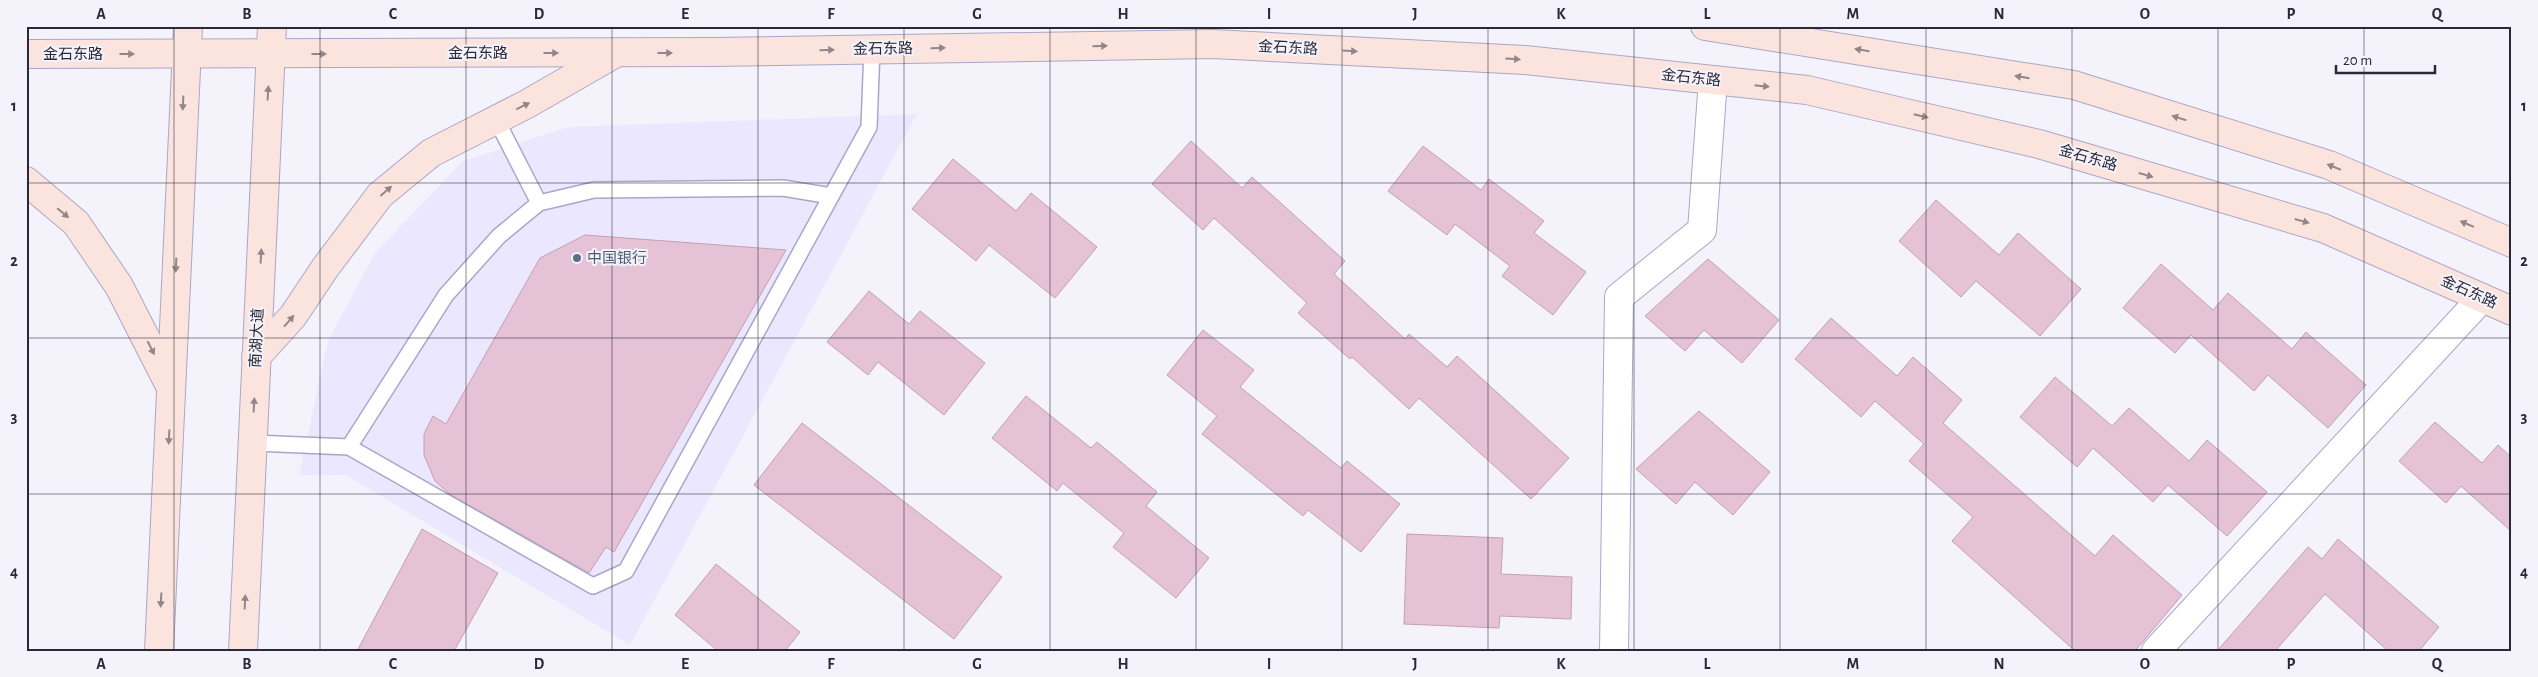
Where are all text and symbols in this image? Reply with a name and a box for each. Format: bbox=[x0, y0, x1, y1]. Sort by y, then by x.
text: A bbox=[96, 6, 106, 22]
text: B bbox=[242, 6, 252, 22]
text: C bbox=[389, 6, 398, 22]
text: D bbox=[534, 6, 545, 22]
text: E bbox=[681, 6, 689, 22]
text: F bbox=[827, 6, 835, 22]
text: G bbox=[972, 6, 982, 22]
text: H bbox=[1117, 6, 1129, 22]
text: I bbox=[1267, 6, 1271, 22]
text: J bbox=[1412, 6, 1418, 22]
text: K bbox=[1556, 6, 1566, 22]
text: L bbox=[1704, 6, 1711, 22]
text: M bbox=[1847, 6, 1859, 22]
text: N bbox=[1993, 6, 2005, 22]
text: O bbox=[2140, 6, 2150, 22]
text: P bbox=[2287, 6, 2296, 22]
text: Q bbox=[2432, 6, 2444, 23]
street label: 金石东路 bbox=[1258, 38, 1318, 57]
street label: 金石东路 bbox=[853, 40, 913, 57]
one-way arrow bbox=[1093, 42, 1109, 50]
scale bar bbox=[2336, 42, 2434, 74]
one-way arrow bbox=[930, 44, 946, 52]
street label: 金石东路 bbox=[448, 45, 508, 61]
street label: 金石东路 bbox=[43, 46, 103, 62]
one-way arrow bbox=[820, 46, 836, 54]
one-way arrow bbox=[1853, 46, 1869, 54]
one-way arrow bbox=[1342, 47, 1358, 55]
one-way arrow bbox=[544, 49, 560, 57]
one-way arrow bbox=[657, 49, 673, 57]
one-way arrow bbox=[120, 50, 136, 58]
one-way arrow bbox=[311, 50, 327, 58]
text: 20 m bbox=[2343, 53, 2372, 68]
one-way arrow bbox=[1505, 55, 1521, 63]
street label: 金石东路 bbox=[1660, 66, 1722, 89]
one-way arrow bbox=[2014, 72, 2030, 80]
one-way arrow bbox=[1754, 82, 1770, 90]
one-way arrow bbox=[264, 85, 272, 101]
one-way arrow bbox=[179, 95, 187, 111]
text: 1 bbox=[11, 98, 17, 114]
text: 1 bbox=[2521, 98, 2527, 114]
one-way arrow bbox=[516, 102, 530, 110]
one-way arrow bbox=[1913, 113, 1929, 121]
one-way arrow bbox=[2171, 114, 2186, 122]
street label: 金石东路 bbox=[2057, 142, 2119, 173]
one-way arrow bbox=[2326, 163, 2341, 171]
one-way arrow bbox=[2138, 172, 2153, 180]
one-way arrow bbox=[379, 185, 392, 196]
one-way arrow bbox=[57, 207, 70, 218]
one-way arrow bbox=[2294, 218, 2309, 226]
one-way arrow bbox=[2460, 219, 2474, 227]
one-way arrow bbox=[257, 247, 265, 263]
place label: 中国银行 bbox=[587, 250, 647, 266]
marker: 中国银行 bbox=[571, 252, 583, 264]
text: 2 bbox=[10, 253, 18, 269]
text: 2 bbox=[2520, 253, 2528, 269]
one-way arrow bbox=[172, 258, 180, 274]
street label: 金石东路 bbox=[2439, 272, 2500, 311]
street label: 南湖大道 bbox=[247, 308, 266, 368]
one-way arrow bbox=[283, 315, 295, 327]
one-way arrow bbox=[147, 341, 155, 356]
one-way arrow bbox=[250, 396, 258, 412]
text: 3 bbox=[11, 409, 18, 425]
text: 3 bbox=[2521, 409, 2528, 425]
one-way arrow bbox=[164, 430, 172, 446]
text: 4 bbox=[10, 564, 18, 580]
text: 4 bbox=[2520, 564, 2528, 580]
one-way arrow bbox=[157, 592, 165, 608]
one-way arrow bbox=[241, 594, 249, 610]
text: A bbox=[96, 656, 106, 672]
text: B bbox=[242, 656, 252, 672]
text: C bbox=[389, 656, 398, 672]
text: D bbox=[534, 656, 545, 672]
text: E bbox=[681, 656, 689, 672]
text: F bbox=[827, 656, 835, 672]
text: G bbox=[972, 656, 982, 672]
text: H bbox=[1117, 656, 1129, 672]
text: I bbox=[1267, 656, 1271, 672]
text: J bbox=[1412, 656, 1418, 672]
text: K bbox=[1556, 656, 1566, 672]
text: L bbox=[1704, 656, 1711, 672]
text: M bbox=[1847, 656, 1859, 672]
text: N bbox=[1993, 656, 2005, 672]
text: O bbox=[2140, 656, 2150, 672]
text: P bbox=[2287, 656, 2296, 672]
text: Q bbox=[2432, 656, 2444, 673]

